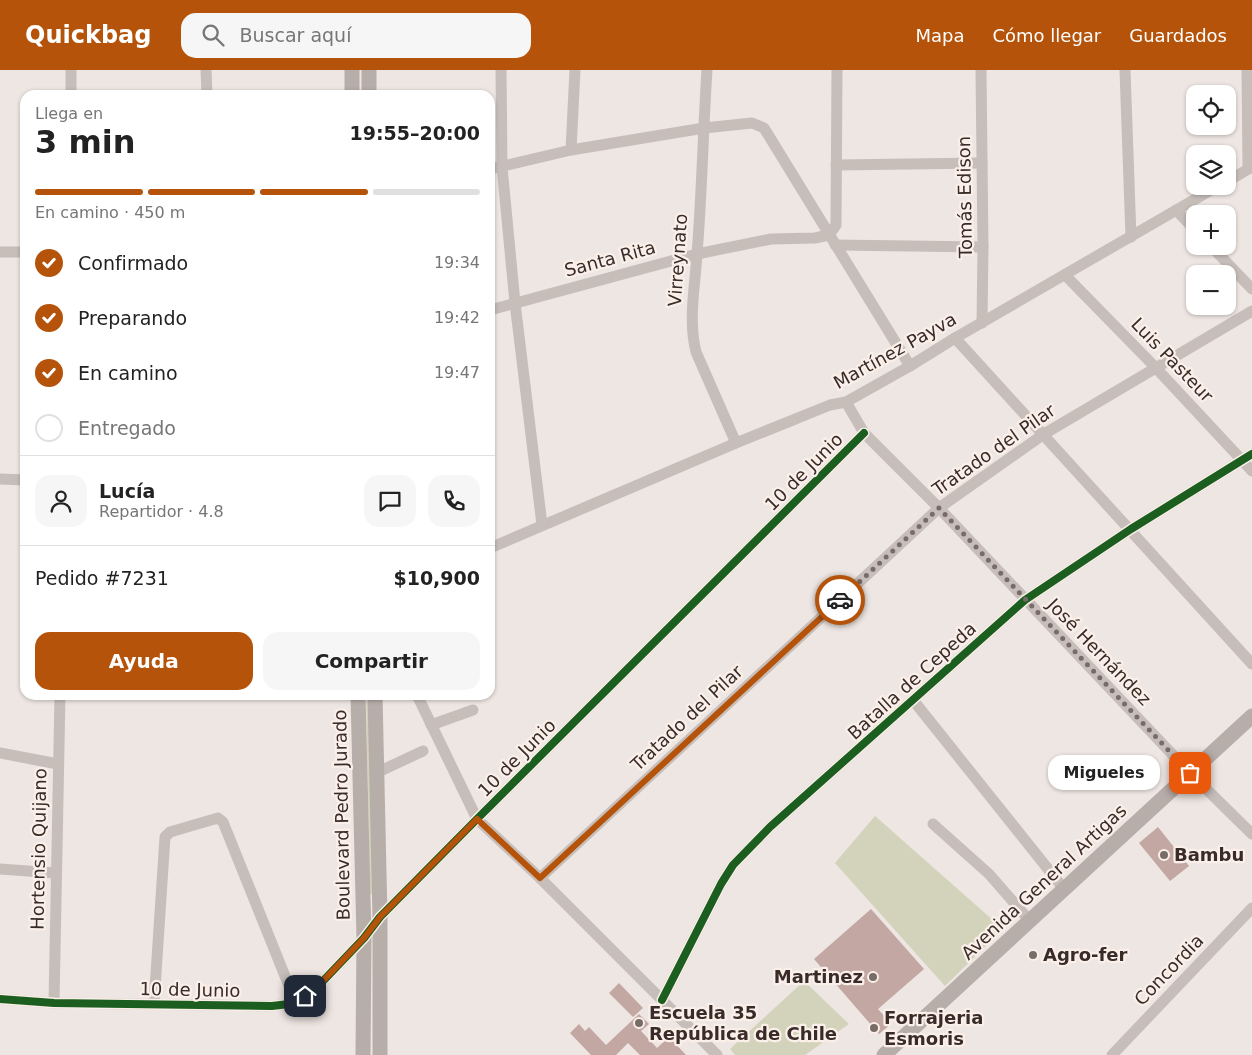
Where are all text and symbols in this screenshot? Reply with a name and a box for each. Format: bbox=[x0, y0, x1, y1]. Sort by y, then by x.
search box bbox=[181, 13, 531, 58]
text: Quickbag bbox=[25, 21, 151, 49]
icon: search bbox=[199, 21, 227, 49]
text: Buscar aquí bbox=[239, 24, 351, 46]
text: Mapa bbox=[915, 25, 964, 46]
text: Cómo llegar bbox=[992, 25, 1101, 46]
text: Guardados bbox=[1129, 25, 1227, 46]
map controls bbox=[1186, 85, 1236, 315]
button: locate bbox=[1186, 85, 1236, 135]
text: Llega en bbox=[35, 104, 103, 123]
text: 19:55–20:00 bbox=[350, 122, 480, 144]
text: 3 min bbox=[35, 123, 136, 161]
street label: Tomás Edison bbox=[953, 136, 976, 259]
button: layers bbox=[1186, 145, 1236, 195]
text: En camino · 450 m bbox=[35, 203, 185, 222]
button: + bbox=[1186, 205, 1236, 255]
street label: Virreynato bbox=[664, 213, 691, 307]
street label: Santa Rita bbox=[562, 236, 658, 281]
icon: check bbox=[35, 249, 63, 277]
text: Confirmado bbox=[78, 252, 188, 274]
text: 19:34 bbox=[434, 253, 480, 272]
button: − bbox=[1186, 265, 1236, 315]
icon: check bbox=[35, 304, 63, 332]
text: Preparando bbox=[78, 307, 187, 329]
text: 19:42 bbox=[434, 308, 480, 327]
street label: Martínez Payva bbox=[830, 308, 960, 393]
street label: Luis Pasteur bbox=[1127, 313, 1218, 406]
icon: check bbox=[35, 359, 63, 387]
text: En camino bbox=[78, 362, 178, 384]
text: 19:47 bbox=[434, 363, 480, 382]
street label: Tratado del Pilar bbox=[927, 399, 1060, 500]
text: Entregado bbox=[78, 417, 176, 439]
street label: 10 de Junio bbox=[761, 429, 847, 515]
button: person bbox=[35, 475, 87, 527]
button: chat bbox=[364, 475, 416, 527]
button: phone bbox=[428, 475, 480, 527]
text: Lucía bbox=[99, 480, 155, 502]
text: Repartidor · 4.8 bbox=[99, 502, 224, 521]
text: Pedido #7231 bbox=[35, 567, 169, 589]
text: $10,900 bbox=[393, 567, 480, 589]
courier bbox=[815, 575, 865, 625]
icon: car bbox=[826, 586, 854, 614]
street label: José Hernández bbox=[1042, 593, 1156, 709]
street label: Batalla de Cepeda bbox=[843, 618, 980, 744]
button: Ayuda bbox=[35, 632, 253, 690]
button: Compartir bbox=[263, 632, 480, 690]
street label: Tratado del Pilar bbox=[626, 660, 747, 775]
street label: Boulevard Pedro Jurado bbox=[329, 709, 354, 921]
street label: 10 de Junio bbox=[474, 715, 560, 801]
pin bbox=[1169, 752, 1211, 794]
callout: Migueles bbox=[1048, 756, 1160, 790]
icon: bag bbox=[1176, 759, 1204, 787]
text: Migueles bbox=[1064, 763, 1144, 782]
street label: Hortensio Quijano bbox=[27, 768, 50, 930]
street label: Avenida General Artigas bbox=[957, 800, 1130, 964]
place label: Bambu bbox=[1174, 844, 1244, 865]
marker: Bambu bbox=[1158, 849, 1170, 861]
street label: Concordia bbox=[1130, 930, 1208, 1009]
place label: Agro-fer bbox=[1043, 944, 1128, 965]
marker: Agro-fer bbox=[1027, 949, 1039, 961]
place label: Martinez bbox=[774, 966, 863, 987]
marker: Martinez bbox=[867, 971, 879, 983]
pin bbox=[284, 975, 326, 1017]
street label: 10 de Junio bbox=[139, 978, 241, 1001]
icon: home bbox=[291, 982, 319, 1010]
place label: Escuela 35 República de Chile bbox=[649, 1002, 837, 1044]
place label: Forrajeria Esmoris bbox=[884, 1007, 983, 1049]
marker: Escuela 35 República de Chile bbox=[633, 1017, 645, 1029]
marker: Forrajeria Esmoris bbox=[868, 1022, 880, 1034]

